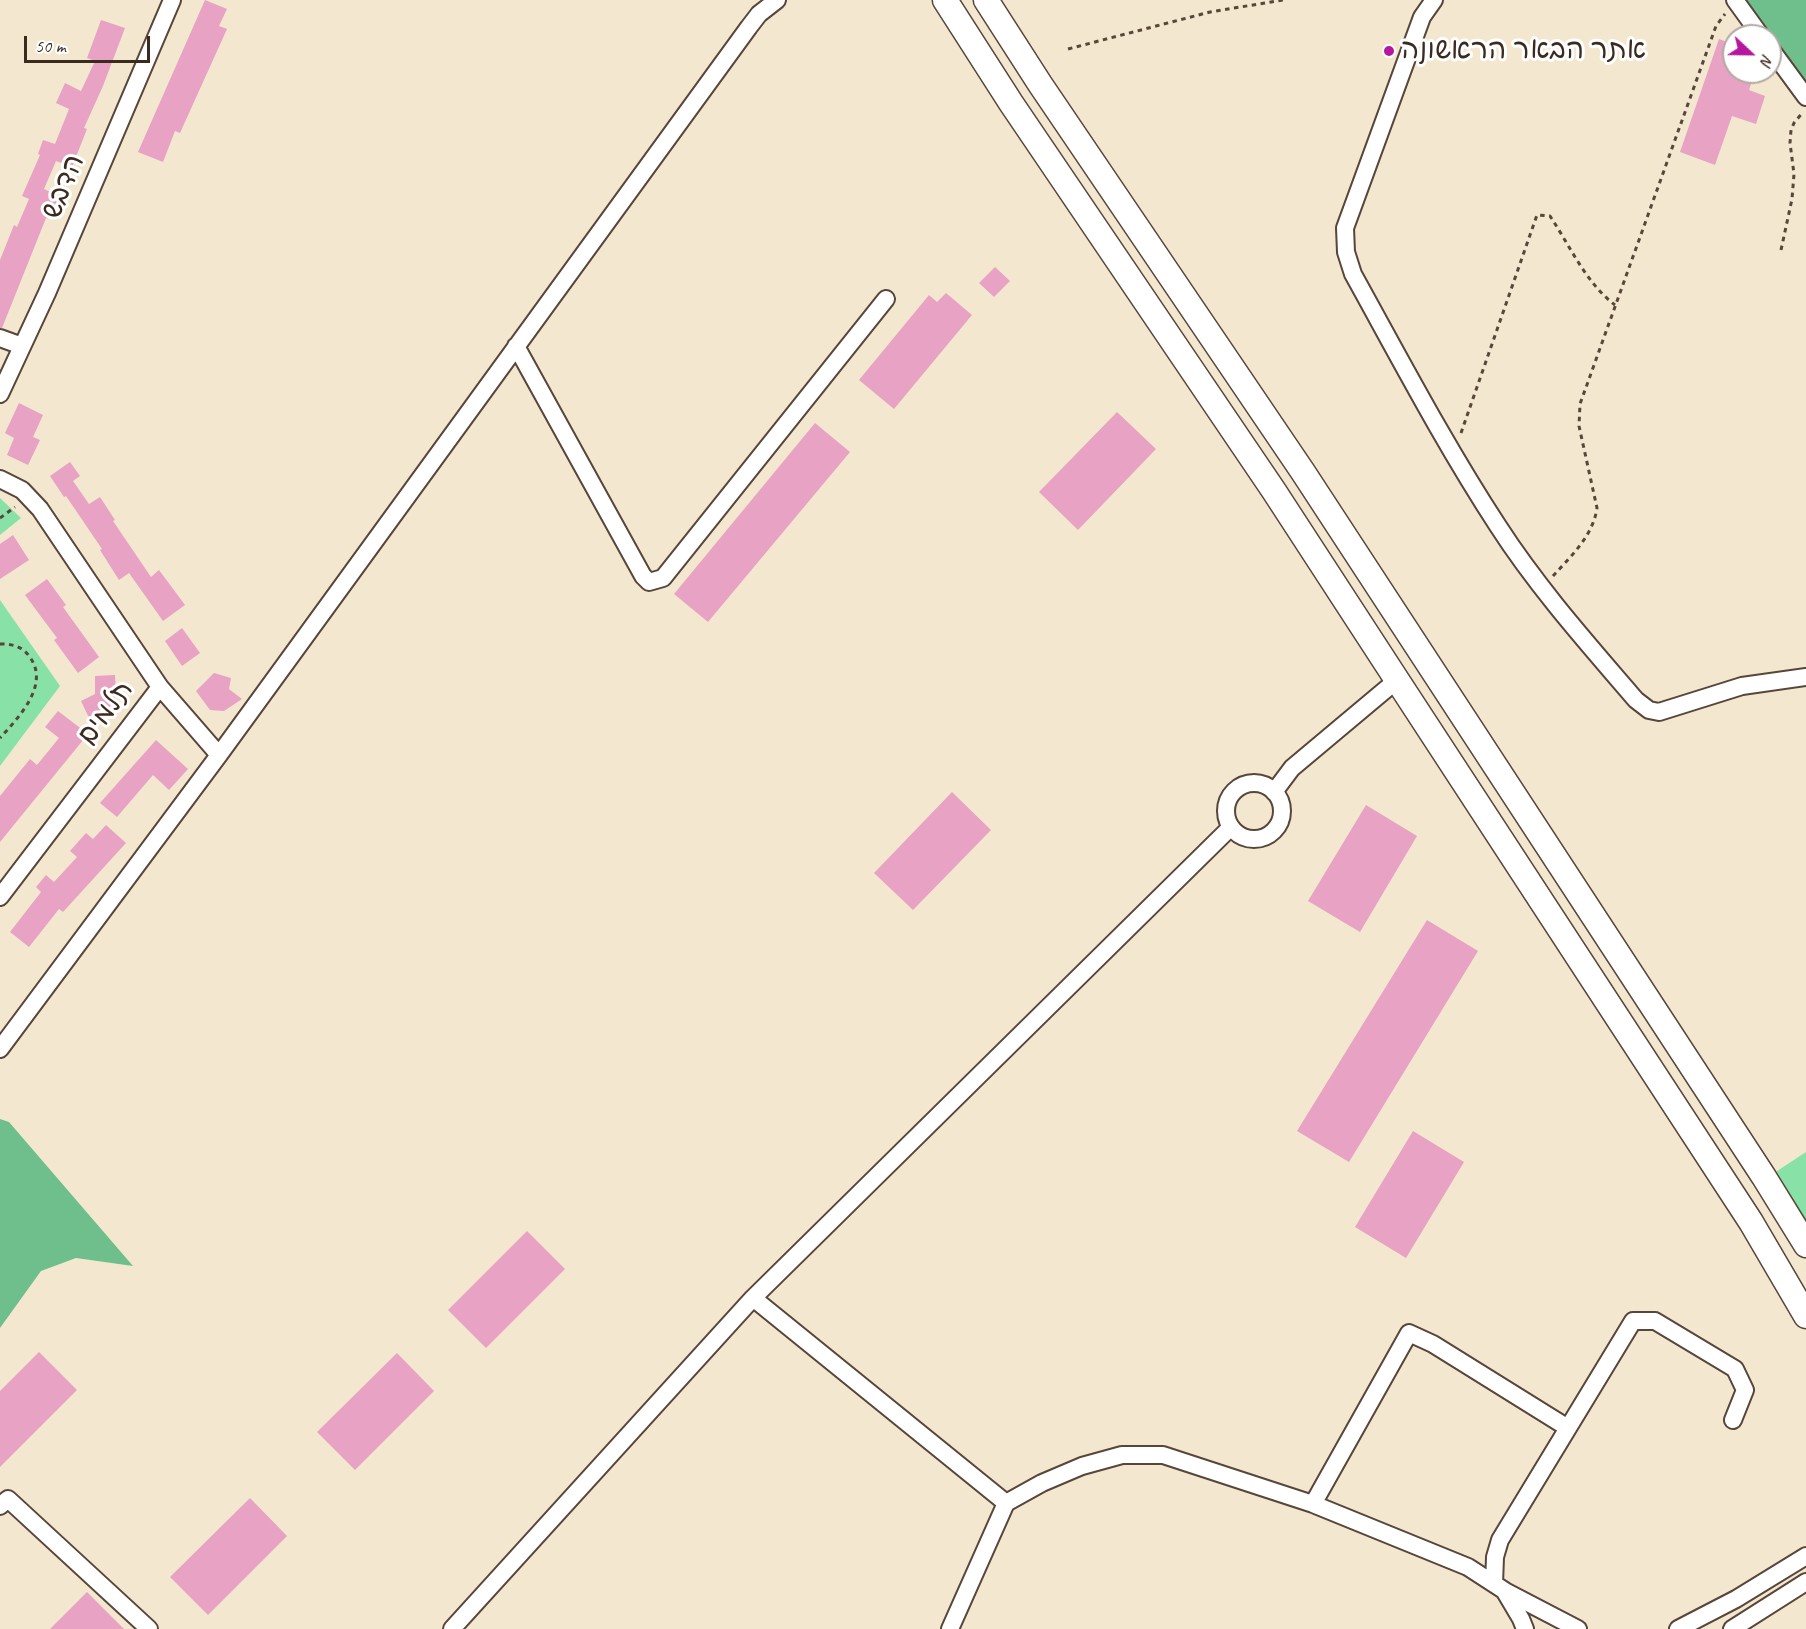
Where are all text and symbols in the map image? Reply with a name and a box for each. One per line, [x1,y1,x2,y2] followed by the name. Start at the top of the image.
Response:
[27,24,153,62] scale bar
[1722,24,1782,84] north arrow
[1401,34,1646,68] place label: אתר הבאר הראשונה
[35,35,66,57] text: 50 m
[1382,44,1396,58] marker: אתר הבאר הראשונה
[1756,52,1778,68] text: N
[35,150,93,224] street label: הדבש
[71,674,141,752] street label: תלמים

